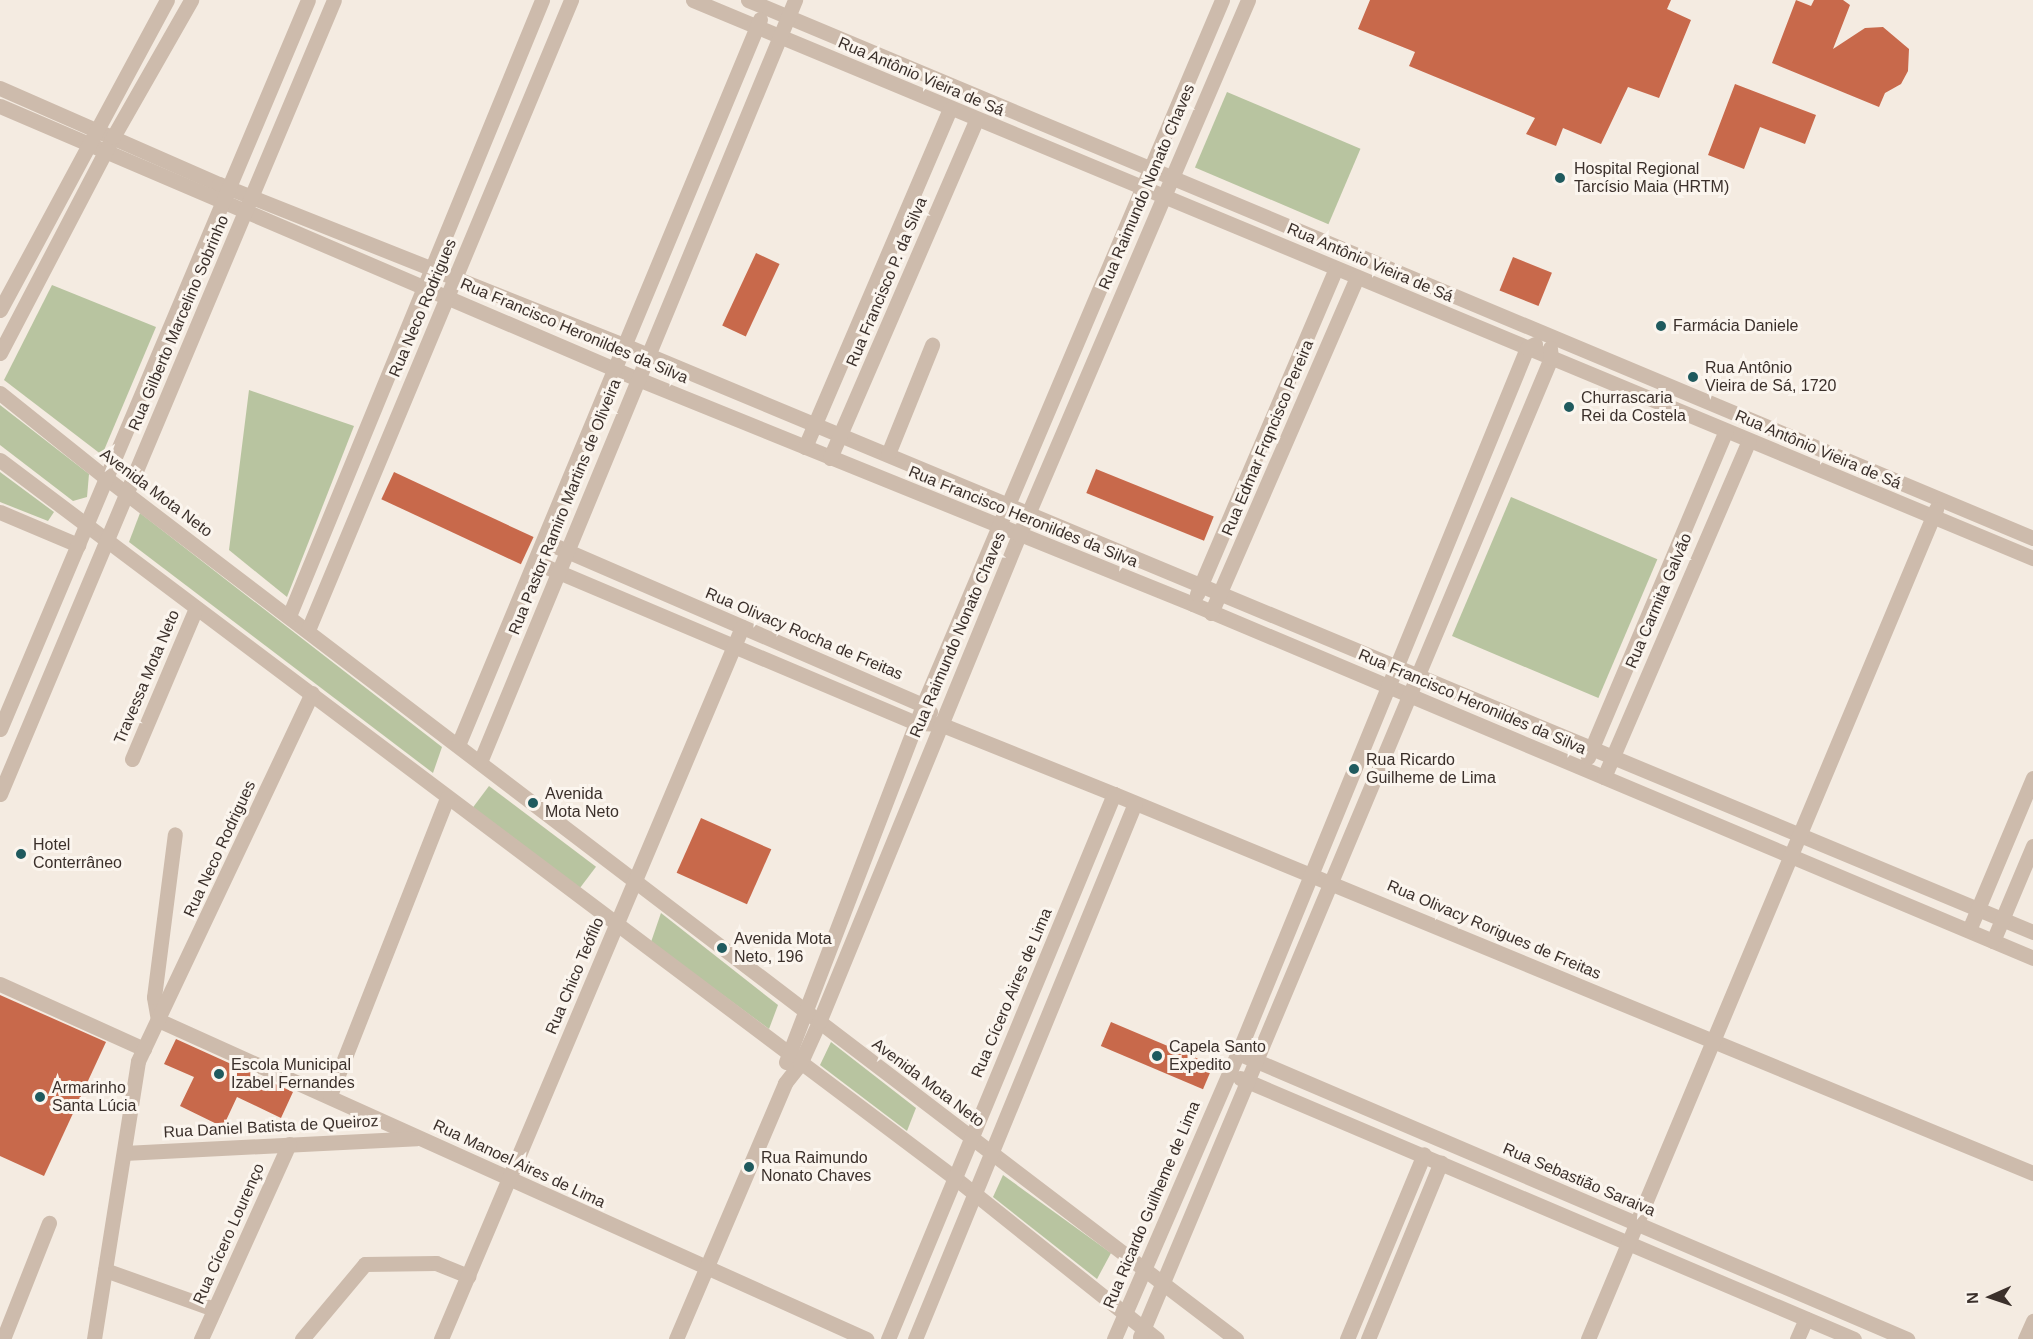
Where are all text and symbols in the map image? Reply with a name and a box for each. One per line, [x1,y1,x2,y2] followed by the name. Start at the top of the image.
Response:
[835,33,1007,121] street label: Rua Antônio Vieira de Sá
[1095,81,1199,293] street label: Rua Raimundo Nonato Chaves
[1574,159,1729,197] place label: Hospital Regional Tarcísio Maia (HRTM)
[1551,169,1569,187] marker: Hospital Regional Tarcísio Maia (HRTM)
[843,194,931,370] street label: Rua Francisco P. da Silva
[125,212,233,434] street label: Rua Gilberto Marcelino Sobrinho
[1284,219,1456,307] street label: Rua Antônio Vieira de Sá
[385,236,461,380] street label: Rua Neco Rodrigues
[457,274,691,388] street label: Rua Francisco Heronildes da Silva
[1673,316,1798,336] place label: Farmácia Daniele
[1654,319,1668,333] marker: Farmácia Daniele
[1218,337,1318,539] street label: Rua Edmar Frqncisco Pereira
[1705,358,1836,396] place label: Rua Antônio Vieira de Sá, 1720
[1686,370,1700,384] marker: Rua Antônio Vieira de Sá, 1720
[505,376,625,638] street label: Rua Pastor Ramiro Martins de Oliveira
[1581,388,1686,426] place label: Churrascaria Rei da Costela
[1562,400,1576,414] marker: Churrascaria Rei da Costela
[1732,406,1904,494] street label: Rua Antônio Vieira de Sá
[96,444,216,542] street label: Avenida Mota Neto
[906,462,1140,572] street label: Rua Francisco Heronildes da Silva
[906,529,1010,741] street label: Rua Raimundo Nonato Chaves
[1622,531,1696,671] street label: Rua Carmita Galvão
[702,584,906,684] street label: Rua Olivacy Rocha de Freitas
[110,607,184,747] street label: Travessa Mota Neto
[1355,645,1589,759] street label: Rua Francisco Heronildes da Silva
[1366,750,1496,788] place label: Rua Ricardo Guilheme de Lima
[1347,762,1361,776] marker: Rua Ricardo Guilheme de Lima
[180,778,260,920] street label: Rua Neco Rodrigues
[545,784,619,822] place label: Avenida Mota Neto
[526,796,540,810] marker: Avenida Mota Neto
[33,835,122,873] place label: Hotel Conterrâneo
[14,847,28,861] marker: Hotel Conterrâneo
[1384,876,1604,984] street label: Rua Olivacy Rorigues de Freitas
[967,905,1057,1081] street label: Rua Cícero Aires de Lima
[542,915,608,1037] street label: Rua Chico Teófilo
[734,929,832,967] place label: Avenida Mota Neto, 196
[715,941,729,955] marker: Avenida Mota Neto, 196
[868,1034,988,1132] street label: Avenida Mota Neto
[1169,1037,1266,1075] place label: Capela Santo Expedito
[1150,1049,1164,1063] marker: Capela Santo Expedito
[231,1055,355,1093] place label: Escola Municipal Izabel Fernandes
[212,1067,226,1081] marker: Escola Municipal Izabel Fernandes
[52,1078,137,1116] place label: Armarinho Santa Lúcia
[33,1090,47,1104] marker: Armarinho Santa Lúcia
[1100,1099,1204,1311] street label: Rua Ricardo Guilheme de Lima
[163,1112,379,1142] street label: Rua Daniel Batista de Queiroz
[430,1115,608,1213] street label: Rua Manoel Aires de Lima
[1500,1139,1658,1221] street label: Rua Sebastião Saraiva
[761,1148,871,1186] place label: Rua Raimundo Nonato Chaves
[742,1160,756,1174] marker: Rua Raimundo Nonato Chaves
[189,1161,269,1307] street label: Rua Cícero Lourenço
[1961,1267,2021,1327] north arrow
[1964,1292,1981,1304] text: N

